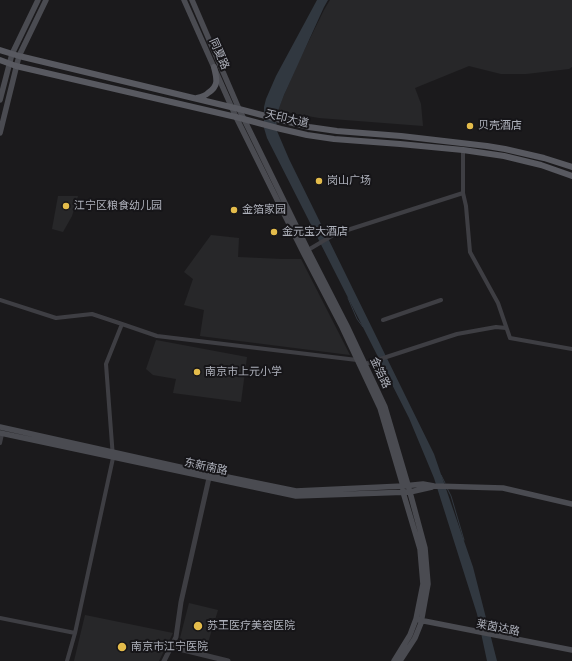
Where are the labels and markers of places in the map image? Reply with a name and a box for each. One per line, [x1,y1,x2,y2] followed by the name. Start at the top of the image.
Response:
[478,119,522,133] place label: 贝壳酒店
[465,121,475,131] marker: 贝壳酒店
[327,174,371,188] place label: 岗山广场
[314,176,324,186] marker: 岗山广场
[74,199,162,213] place label: 江宁区粮食幼儿园
[61,201,71,211] marker: 江宁区粮食幼儿园
[242,203,286,217] place label: 金箔家园
[229,205,239,215] marker: 金箔家园
[282,225,348,239] place label: 金元宝大酒店
[269,227,279,237] marker: 金元宝大酒店
[205,365,282,379] place label: 南京市上元小学
[192,367,202,377] marker: 南京市上元小学
[207,619,295,633] place label: 苏王医疗美容医院
[192,620,204,632] marker: 苏王医疗美容医院
[131,640,208,654] place label: 南京市江宁医院
[116,641,128,653] marker: 南京市江宁医院

